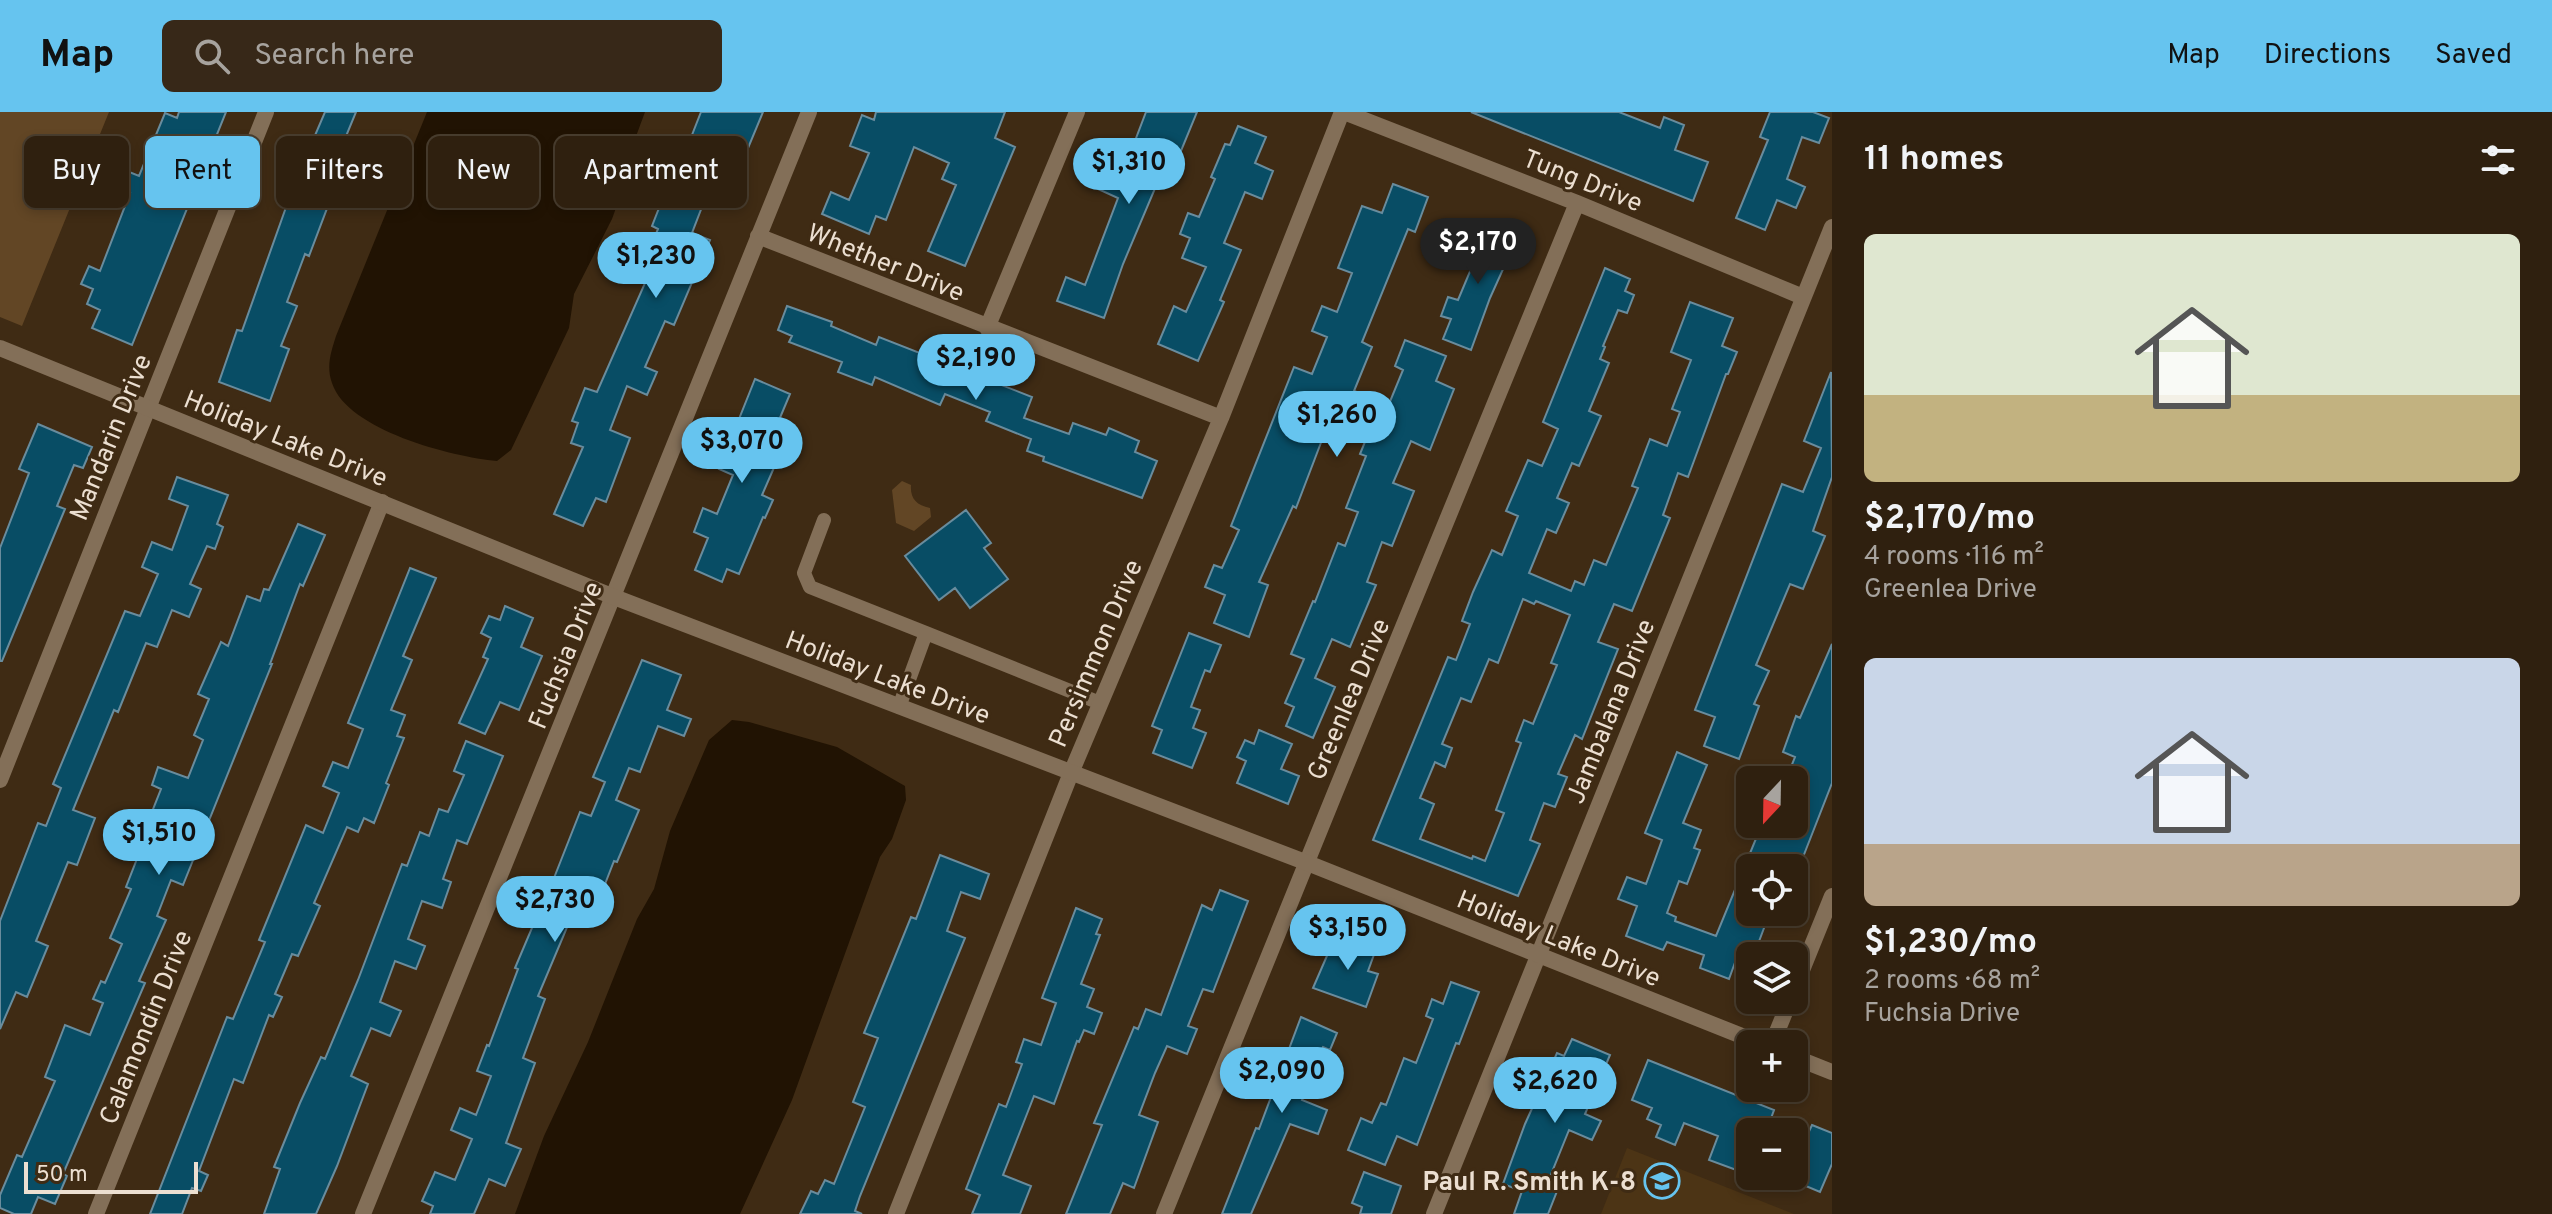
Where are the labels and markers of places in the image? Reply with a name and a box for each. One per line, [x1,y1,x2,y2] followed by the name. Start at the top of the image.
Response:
[1064,138,1194,206] pin: $1,310
[1413,218,1543,286] pin: $2,170
[591,232,721,300] pin: $1,230
[911,334,1041,402] pin: $2,190
[1272,391,1402,459] pin: $1,260
[677,417,807,485] pin: $3,070
[94,809,224,877] pin: $1,510
[490,876,620,944] pin: $2,730
[1283,904,1413,972] pin: $3,150
[1217,1047,1347,1115] pin: $2,090
[1490,1057,1620,1125] pin: $2,620
[1643,1162,1681,1200] school or university icon: Paul R. Smith K-8
[1422,1167,1636,1200] place label: Paul R. Smith K-8

